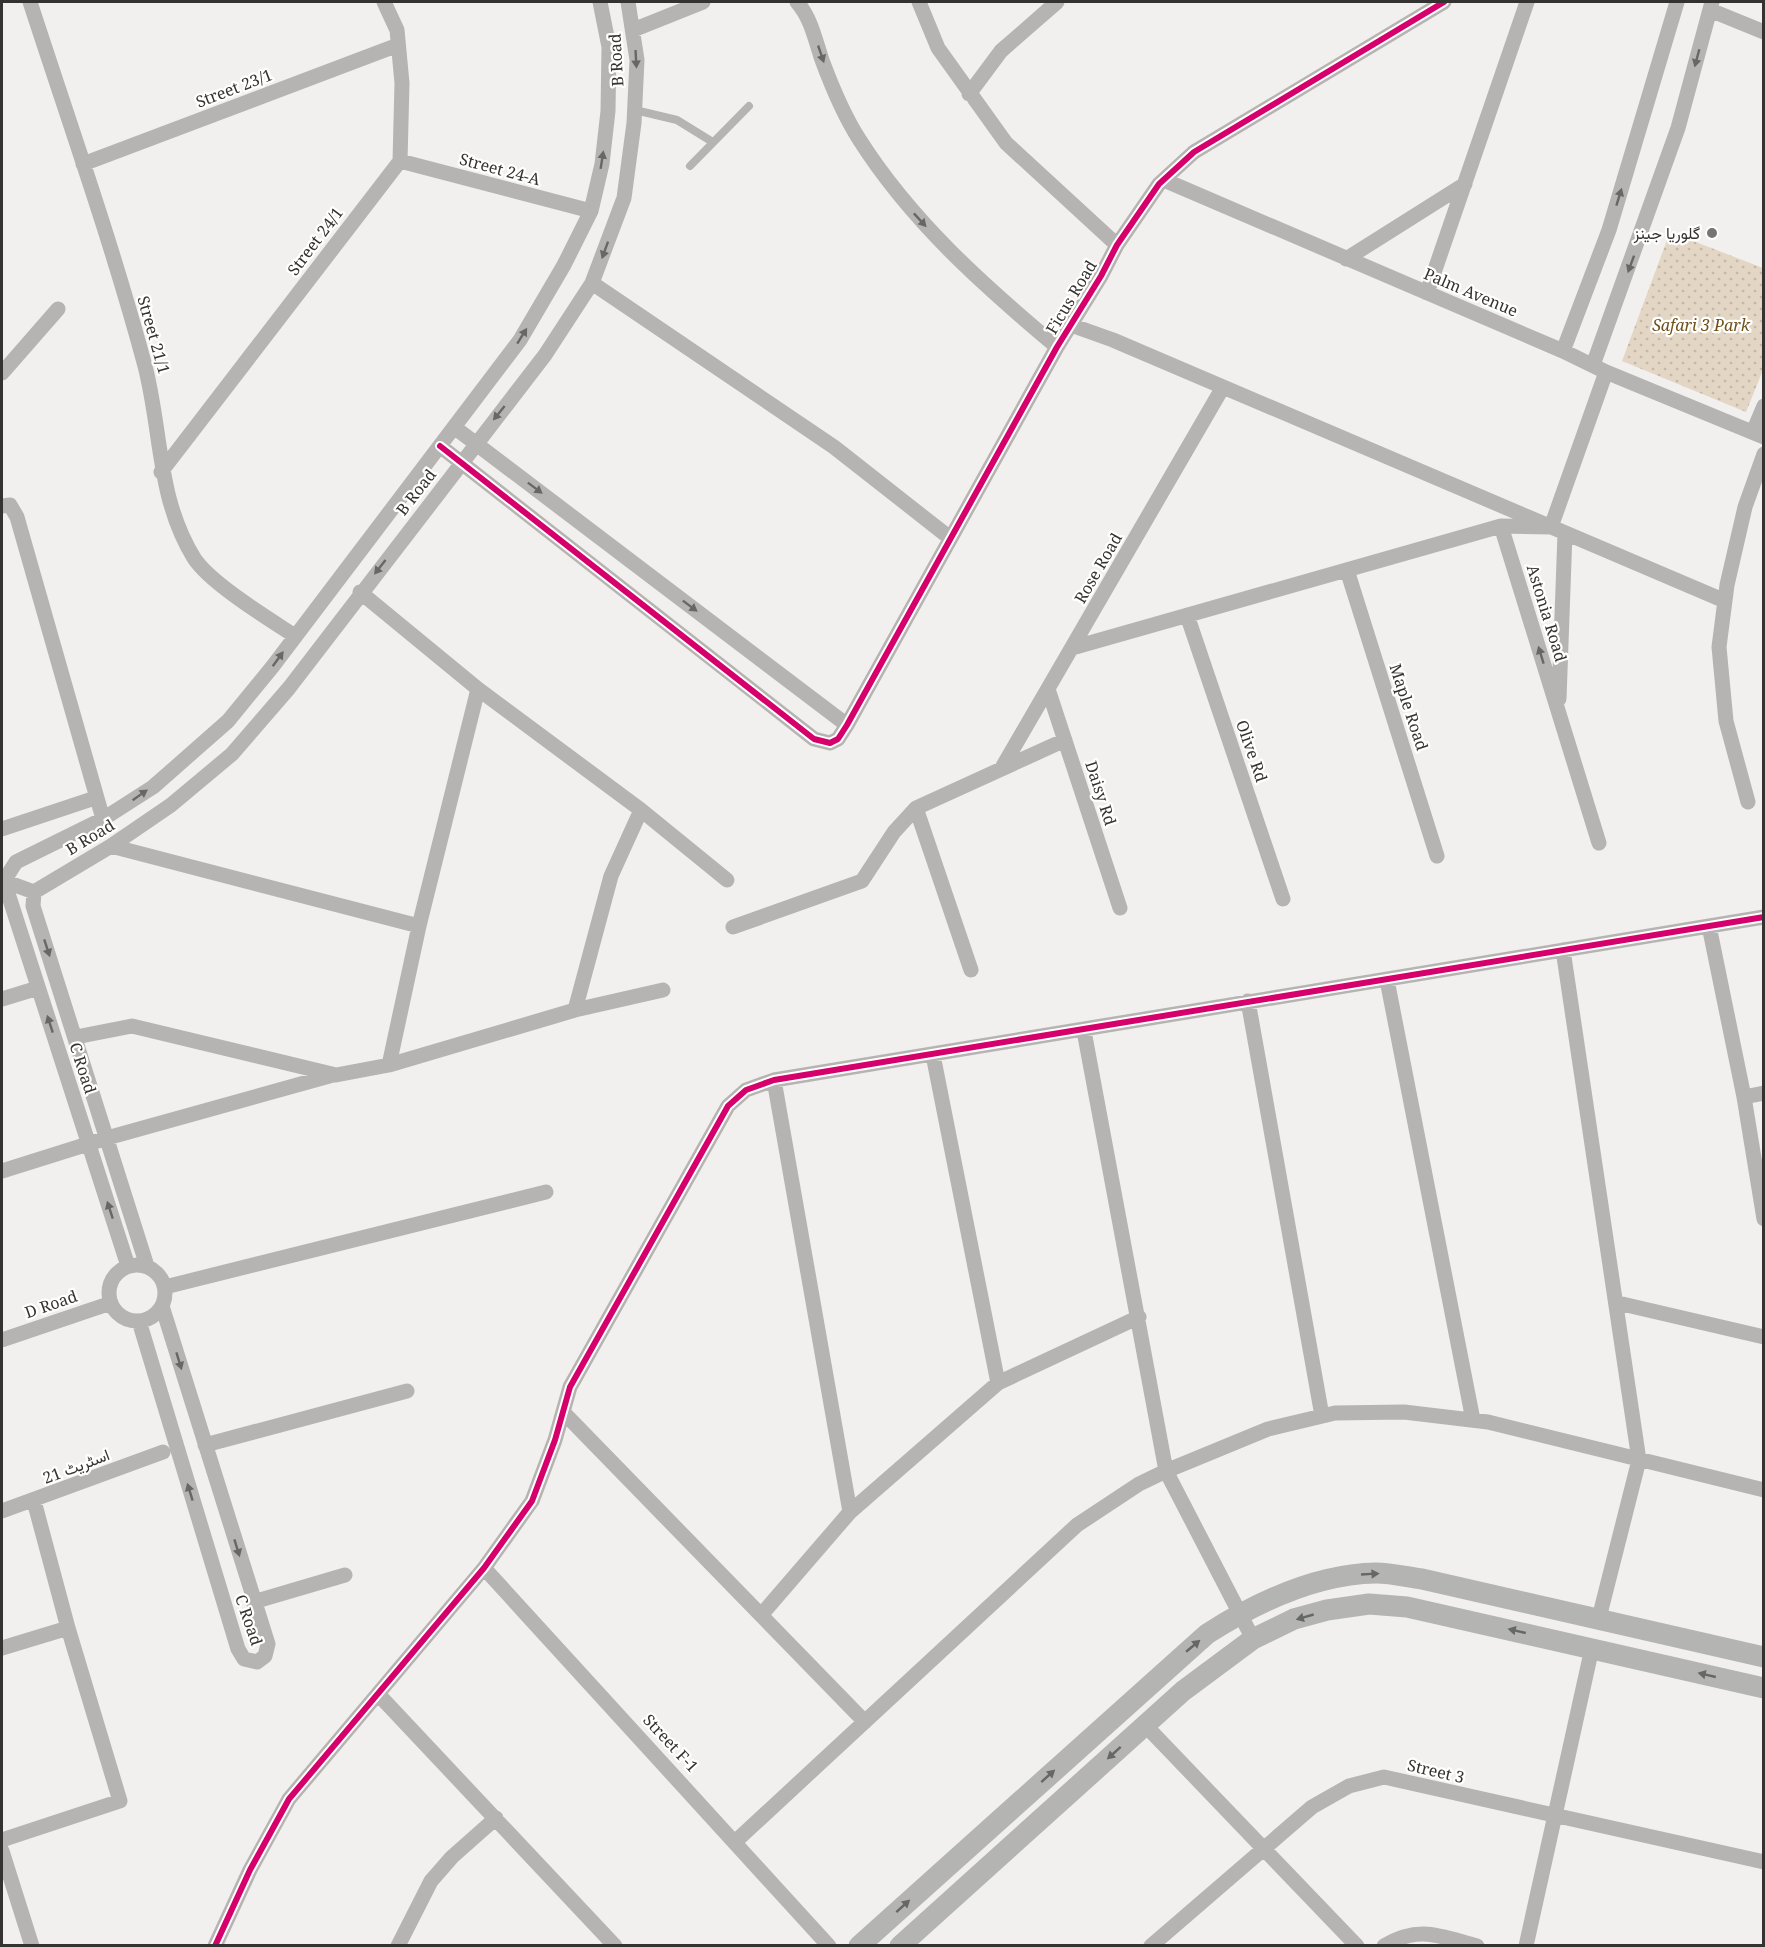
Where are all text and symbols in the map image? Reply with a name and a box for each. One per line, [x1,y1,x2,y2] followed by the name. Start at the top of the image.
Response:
[604,33,628,87] street label: B Road
[816,45,826,63] one-way arrow
[1692,49,1701,67] one-way arrow
[632,50,641,69] one-way arrow
[193,63,275,113] street label: Street 23/1
[457,148,544,191] street label: Street 24-A
[598,151,607,170] one-way arrow
[1615,188,1624,206] one-way arrow
[282,202,348,280] street label: Street 24/1
[913,212,926,227] one-way arrow
[1633,222,1700,244] place label: گلوریا جینز
[1705,226,1719,240] marker: گلوریا جینز
[599,241,609,259] one-way arrow
[1626,255,1636,273] one-way arrow
[1040,256,1102,338] street label: Ficus Road
[1421,262,1521,322] street label: Palm Avenue
[132,293,176,377] street label: Street 21/1
[1652,314,1751,336] park label: Safari 3 Park
[517,328,528,344] one-way arrow
[494,405,506,420] one-way arrow
[391,464,441,520] street label: B Road
[526,482,542,494] one-way arrow
[1069,528,1127,607] street label: Rose Road
[374,559,387,575] one-way arrow
[1522,562,1572,664] street label: Astonia Road
[682,599,698,612] one-way arrow
[1536,646,1545,664] one-way arrow
[272,652,284,668] one-way arrow
[1385,661,1433,753] street label: Maple Road
[1231,717,1273,785] street label: Olive Rd
[1080,758,1122,828] street label: Daisy Rd
[132,790,148,801] one-way arrow
[62,814,119,860] street label: B Road
[43,939,52,957] one-way arrow
[45,1015,54,1033] one-way arrow
[64,1040,102,1097] street label: C Road
[104,1201,114,1219] one-way arrow
[22,1285,80,1323] street label: D Road
[175,1353,184,1371] one-way arrow
[39,1443,113,1489] street label: اسٹریٹ 21
[185,1483,194,1501] one-way arrow
[233,1539,242,1557] one-way arrow
[1361,1570,1380,1579] one-way arrow
[230,1592,268,1649] street label: C Road
[1296,1612,1314,1622] one-way arrow
[1507,1626,1526,1636] one-way arrow
[1185,1639,1201,1652] one-way arrow
[1697,1670,1716,1679] one-way arrow
[638,1709,704,1777] street label: Street F-1
[1106,1746,1121,1760] one-way arrow
[1405,1754,1467,1788] street label: Street 3
[1040,1769,1055,1783] one-way arrow
[895,1899,910,1913] one-way arrow

